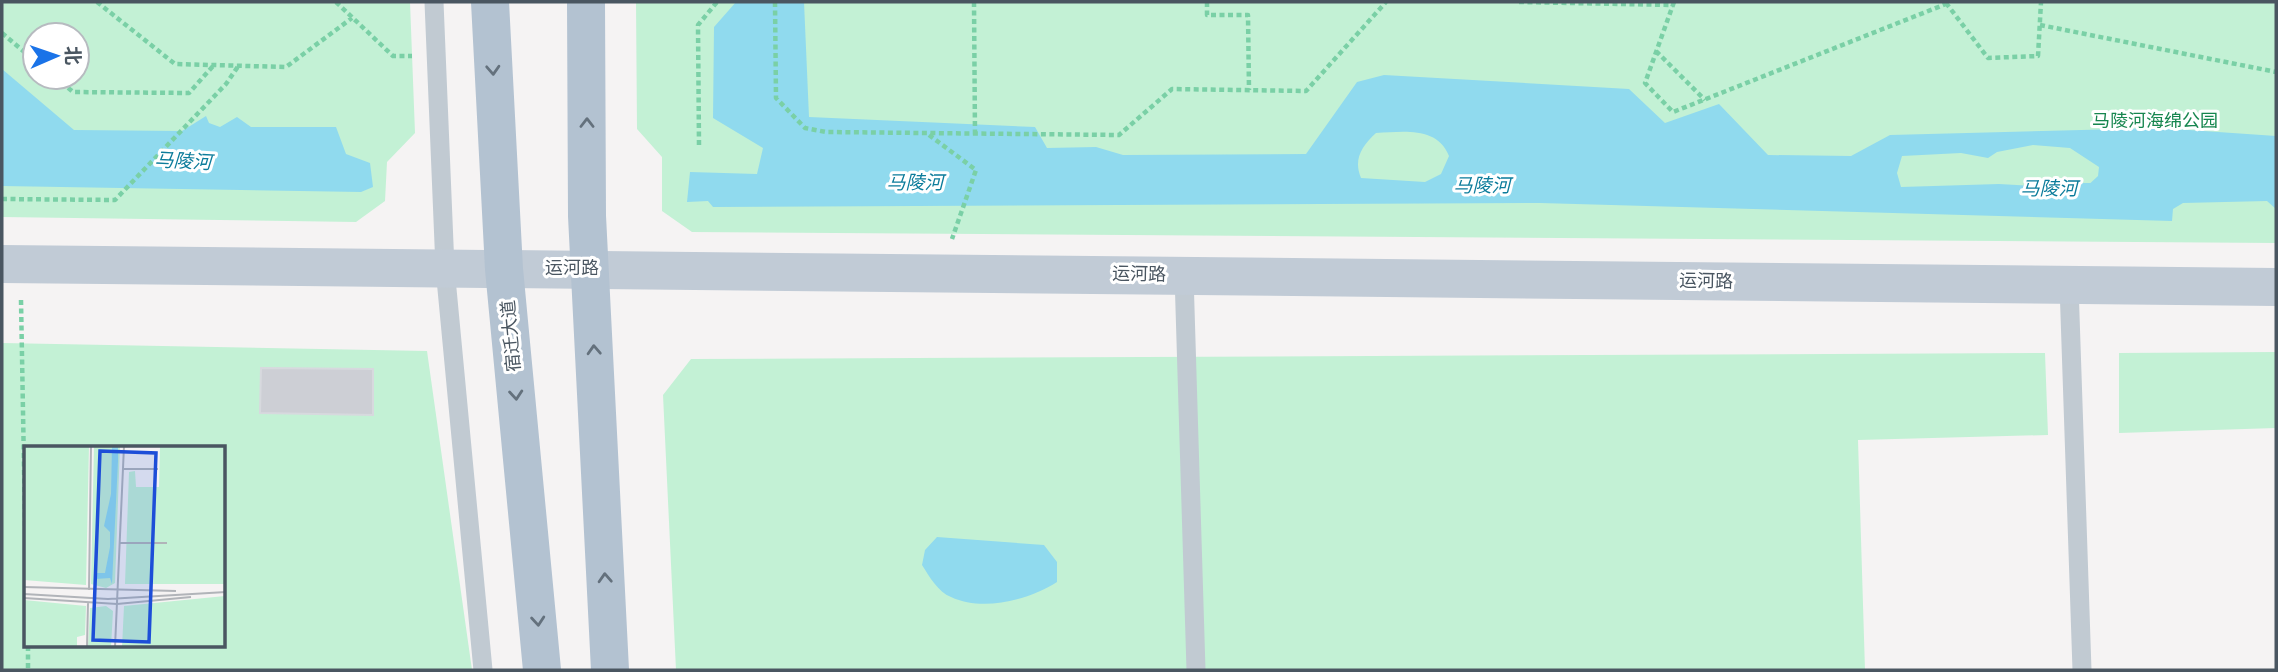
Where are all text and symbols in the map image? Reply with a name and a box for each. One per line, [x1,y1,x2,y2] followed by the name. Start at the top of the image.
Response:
[21,21,91,91] north arrow
[61,46,84,65] text: 北
[486,65,501,76] one-way arrow
[2092,110,2218,132] park label: 马陵河海绵公园
[579,117,594,128] one-way arrow
[154,148,216,174] water label: 马陵河
[886,171,947,194] water label: 马陵河
[1453,174,1514,197] water label: 马陵河
[2020,177,2081,200] water label: 马陵河
[545,257,599,279] street label: 运河路
[1112,263,1166,285] street label: 运河路
[1679,270,1733,292] street label: 运河路
[497,299,525,373] street label: 宿迁大道
[586,345,601,356] one-way arrow
[508,389,523,400] one-way arrow
[24,446,226,648] inset map
[598,572,613,583] one-way arrow
[530,615,545,627] one-way arrow

